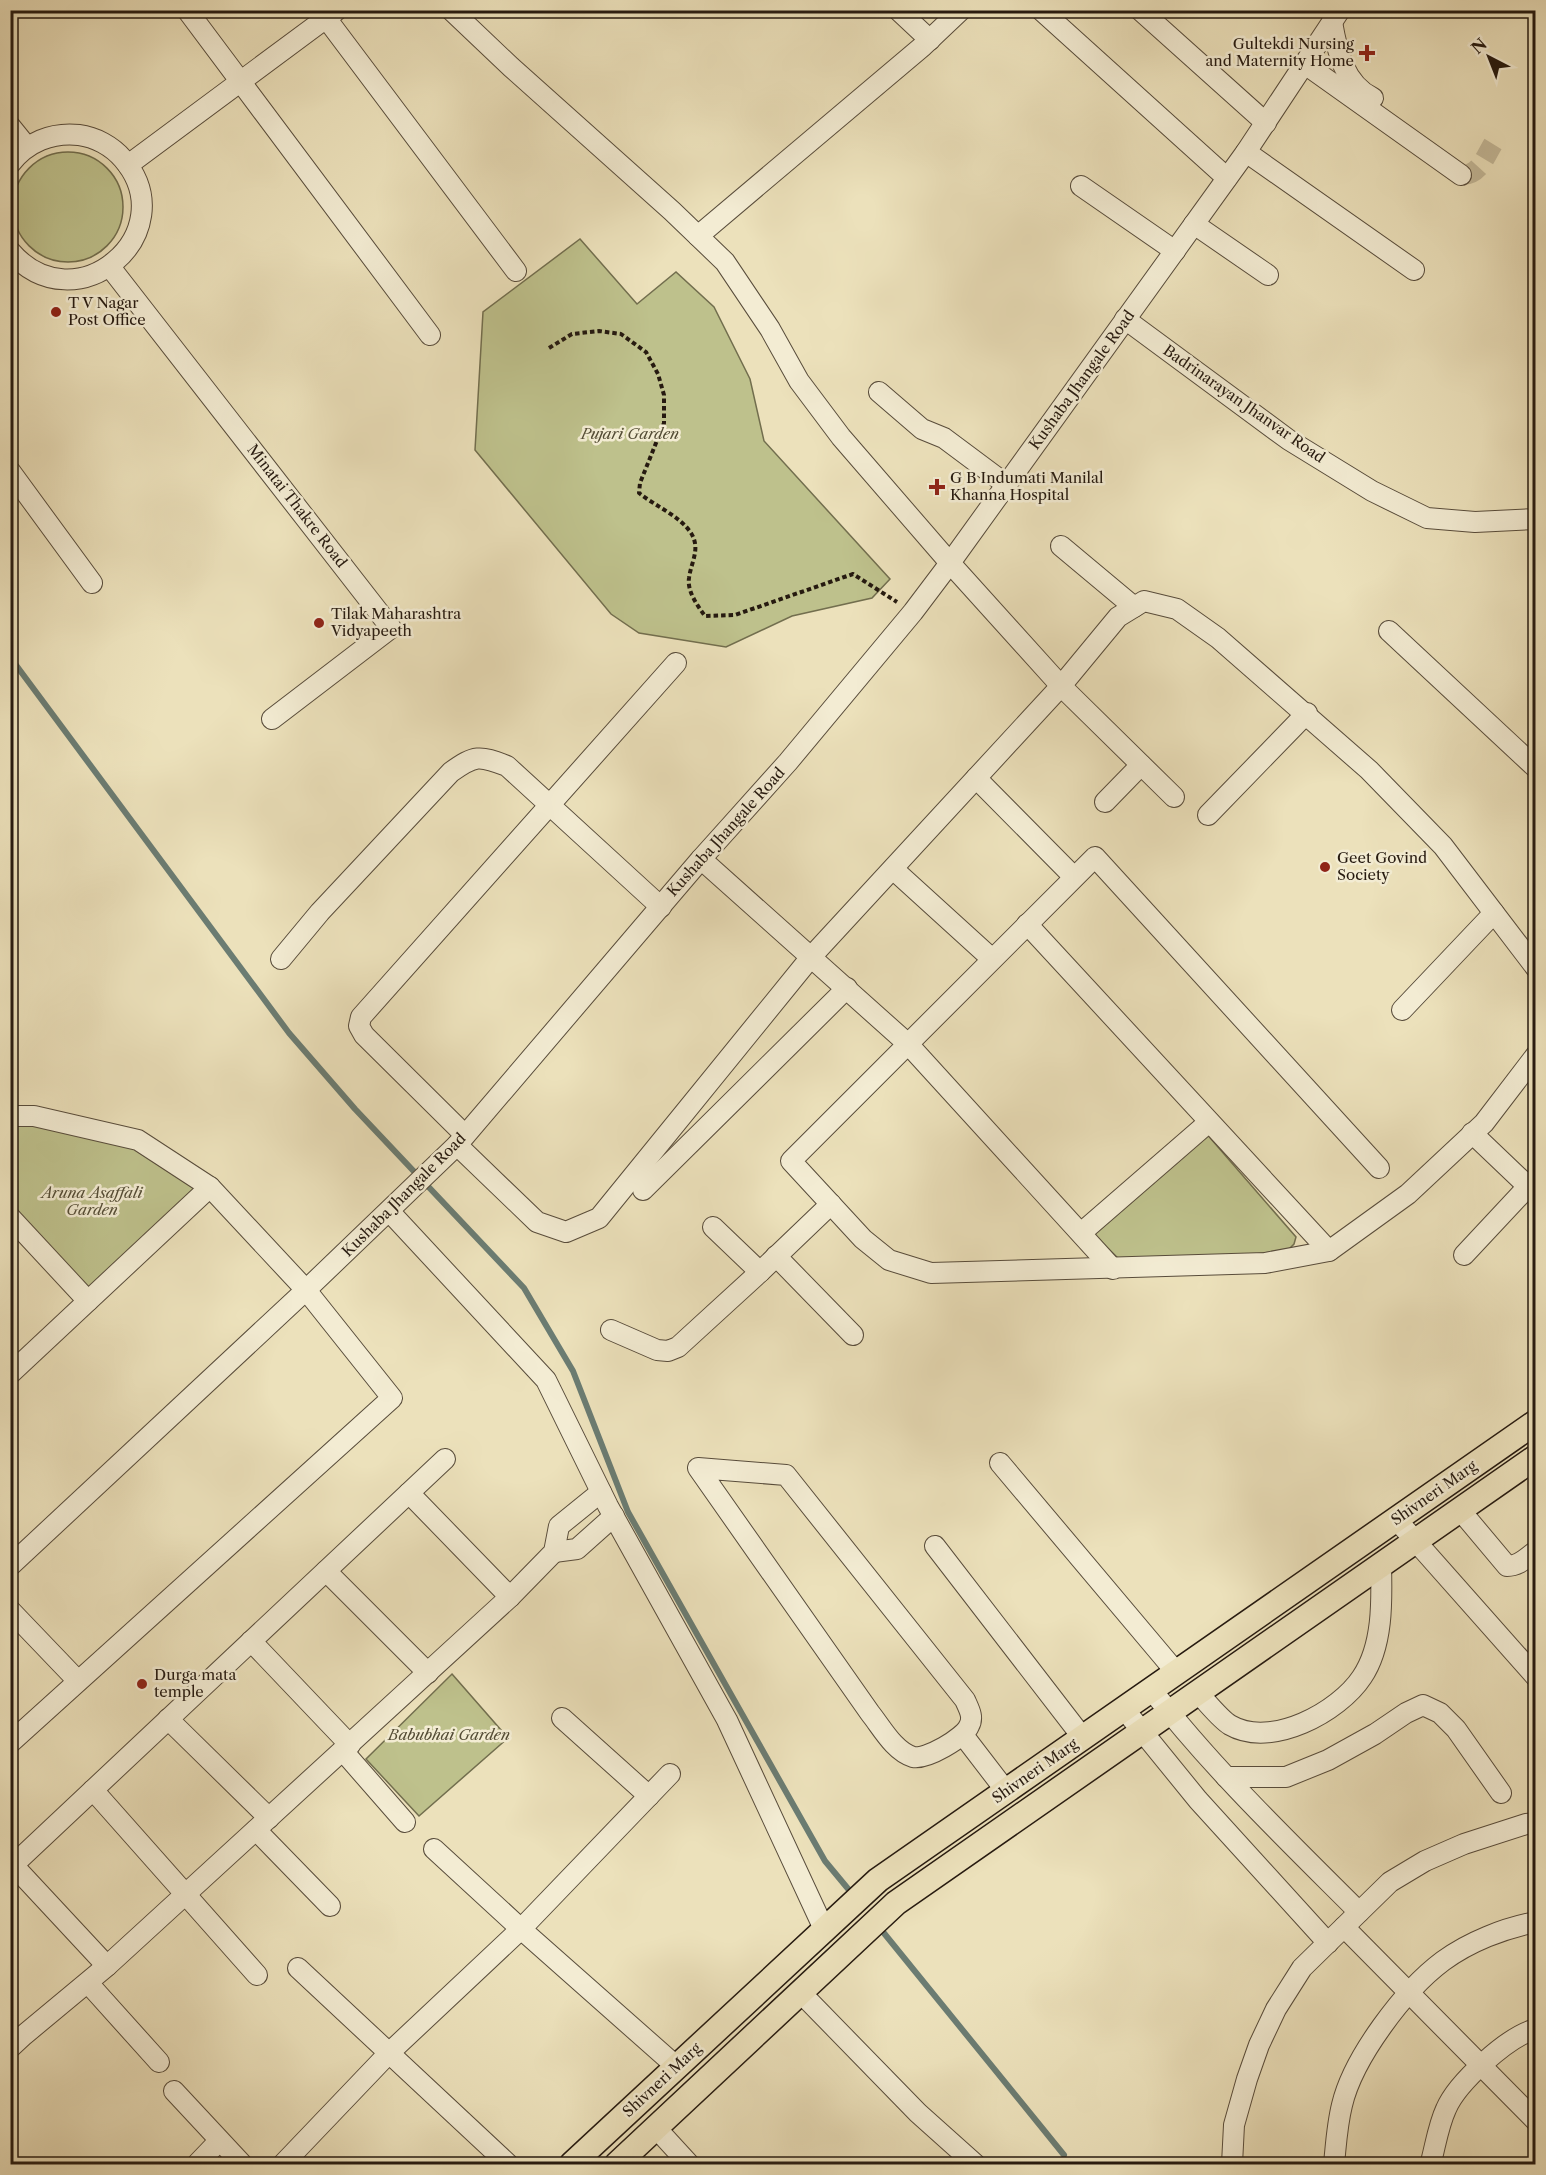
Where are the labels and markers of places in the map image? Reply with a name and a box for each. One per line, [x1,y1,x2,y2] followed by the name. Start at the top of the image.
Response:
[1205,34,1354,70] place label: Gultekdi Nursing and Maternity Home
[1358,44,1376,62] marker: Gultekdi Nursing and Maternity Home
[68,293,146,329] place label: T V Nagar Post Office
[49,305,63,319] marker: T V Nagar Post Office
[950,468,1104,504] place label: G B Indumati Manilal Khanna Hospital
[928,478,946,496] marker: G B Indumati Manilal Khanna Hospital
[330,604,461,640] place label: Tilak Maharashtra Vidyapeeth
[312,616,326,630] marker: Tilak Maharashtra Vidyapeeth
[1337,848,1427,884] place label: Geet Govind Society
[1318,860,1332,874] marker: Geet Govind Society
[154,1665,236,1701] place label: Durga mata temple
[135,1677,149,1691] marker: Durga mata temple

